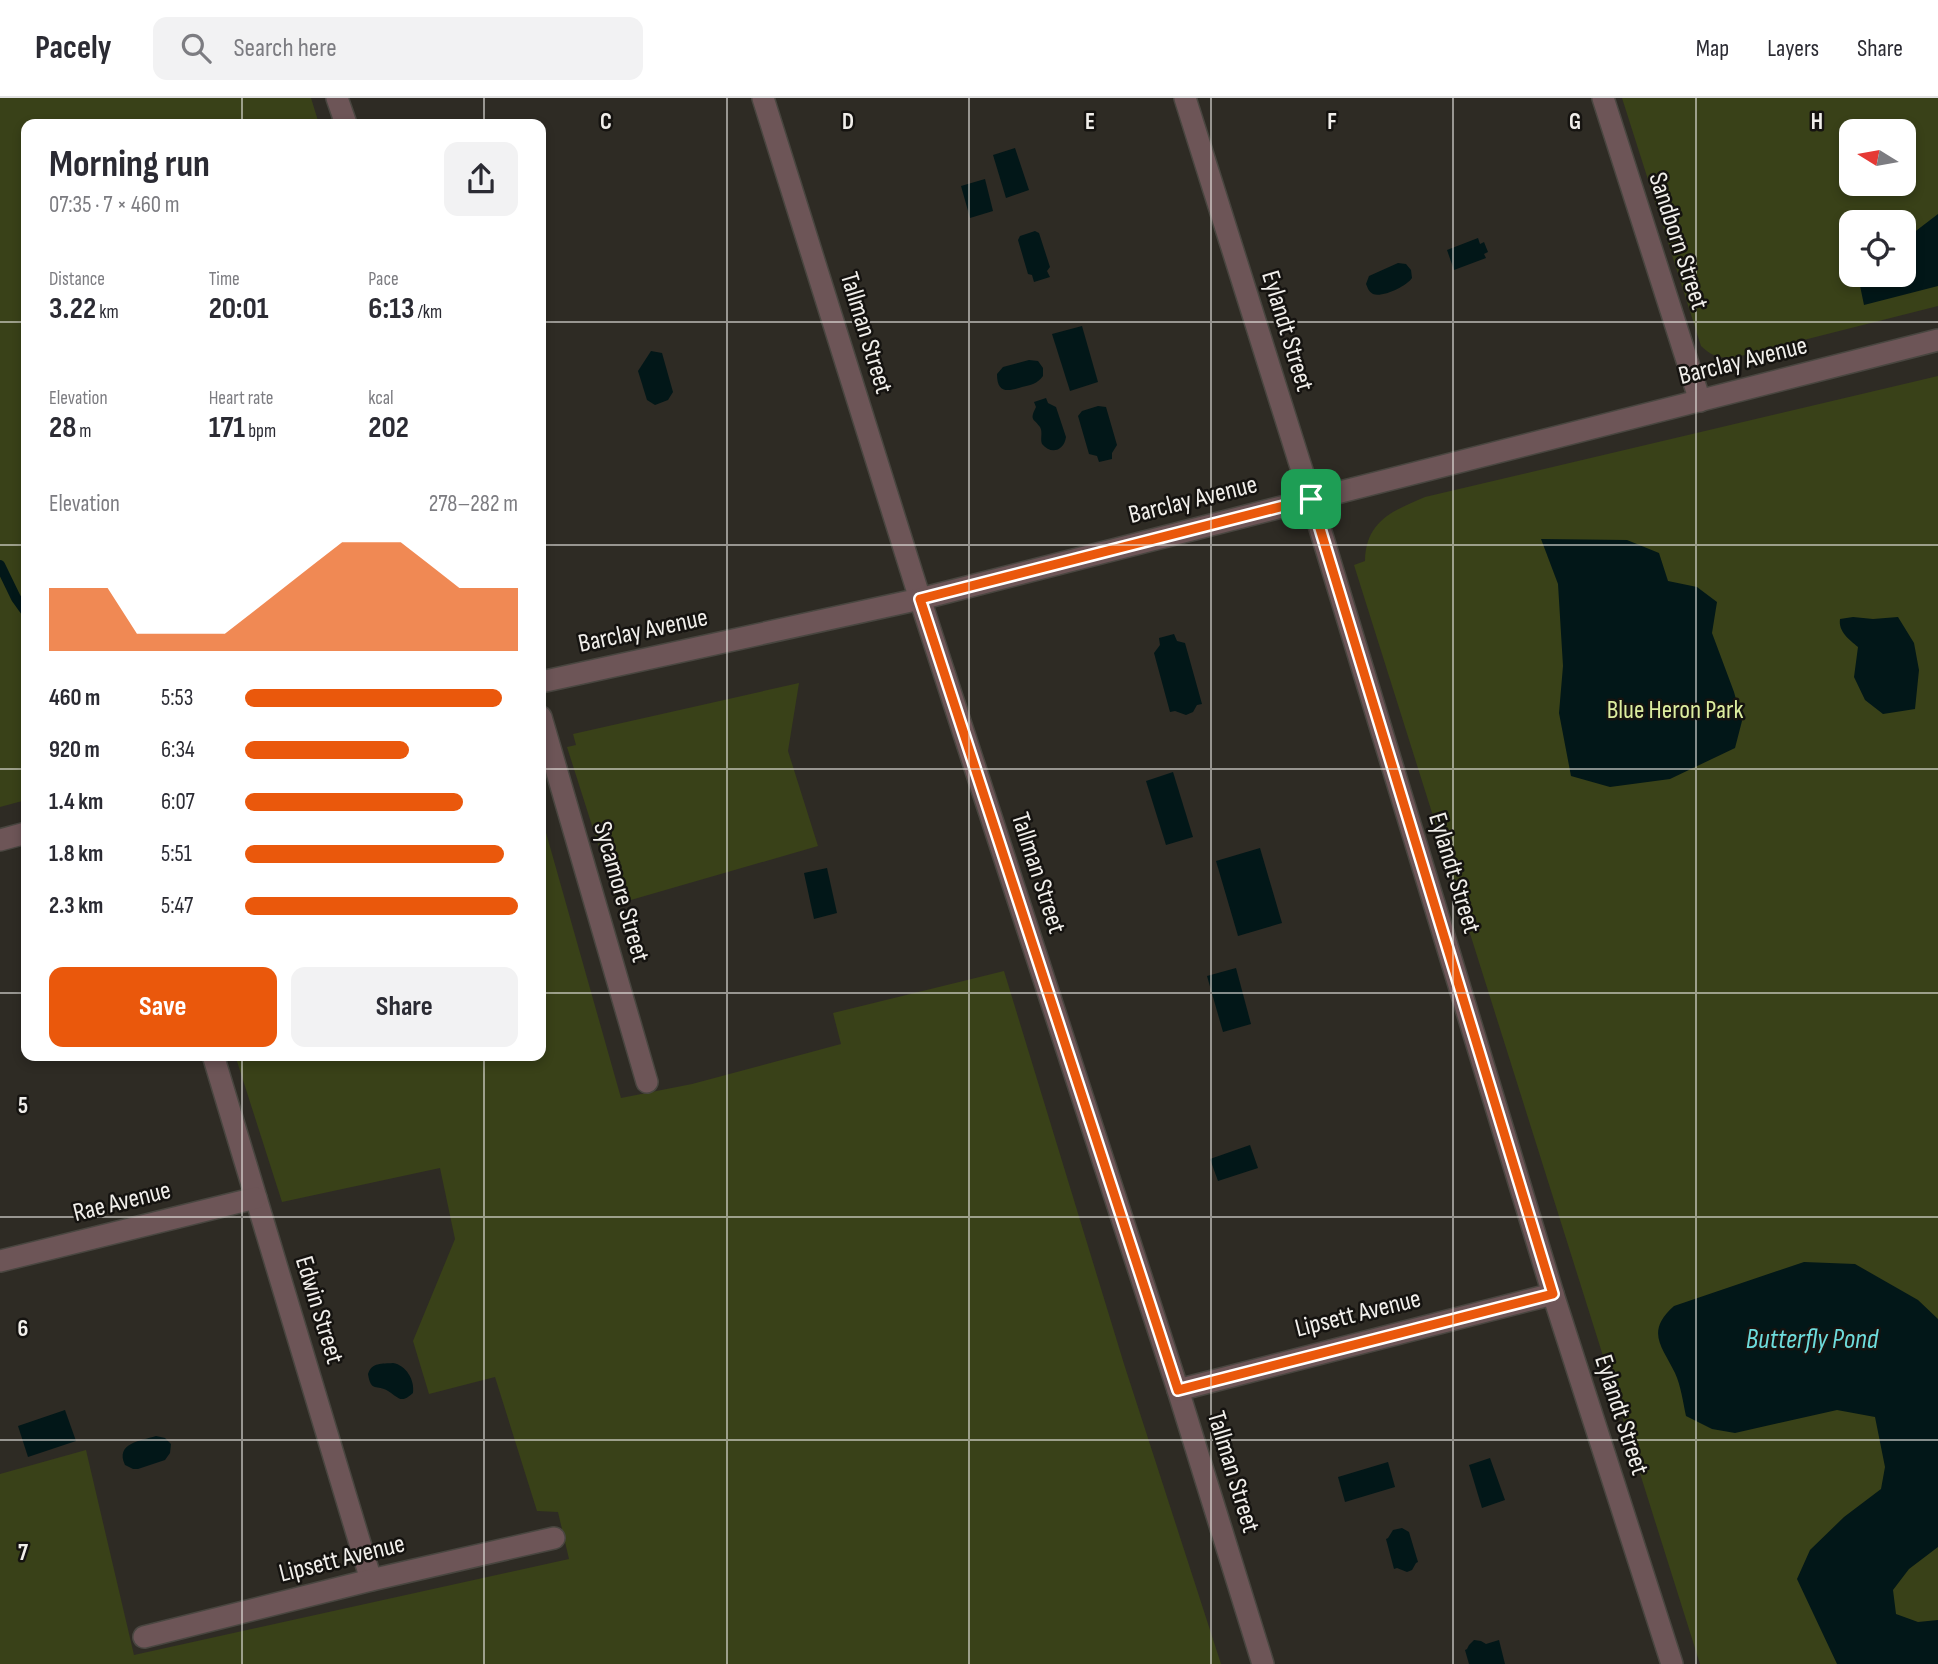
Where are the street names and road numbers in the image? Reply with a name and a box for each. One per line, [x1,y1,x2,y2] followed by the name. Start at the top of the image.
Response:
[1641,169,1715,314] street label: Sandborn Street
[1254,267,1320,395] street label: Eylandt Street
[833,269,899,398] street label: Tallman Street
[1675,330,1811,392] street label: Barclay Avenue
[1125,469,1261,531] street label: Barclay Avenue
[575,602,711,660] street label: Barclay Avenue
[1004,809,1072,937] street label: Tallman Street
[1421,809,1487,937] street label: Eylandt Street
[586,818,656,966] street label: Sycamore Street
[70,1175,174,1229] street label: Rae Avenue
[288,1252,350,1368] street label: Edwin Street
[1292,1283,1424,1345] street label: Lipsett Avenue
[1587,1351,1655,1479] street label: Eylandt Street
[1200,1408,1266,1537] street label: Tallman Street
[276,1528,408,1590] street label: Lipsett Avenue

